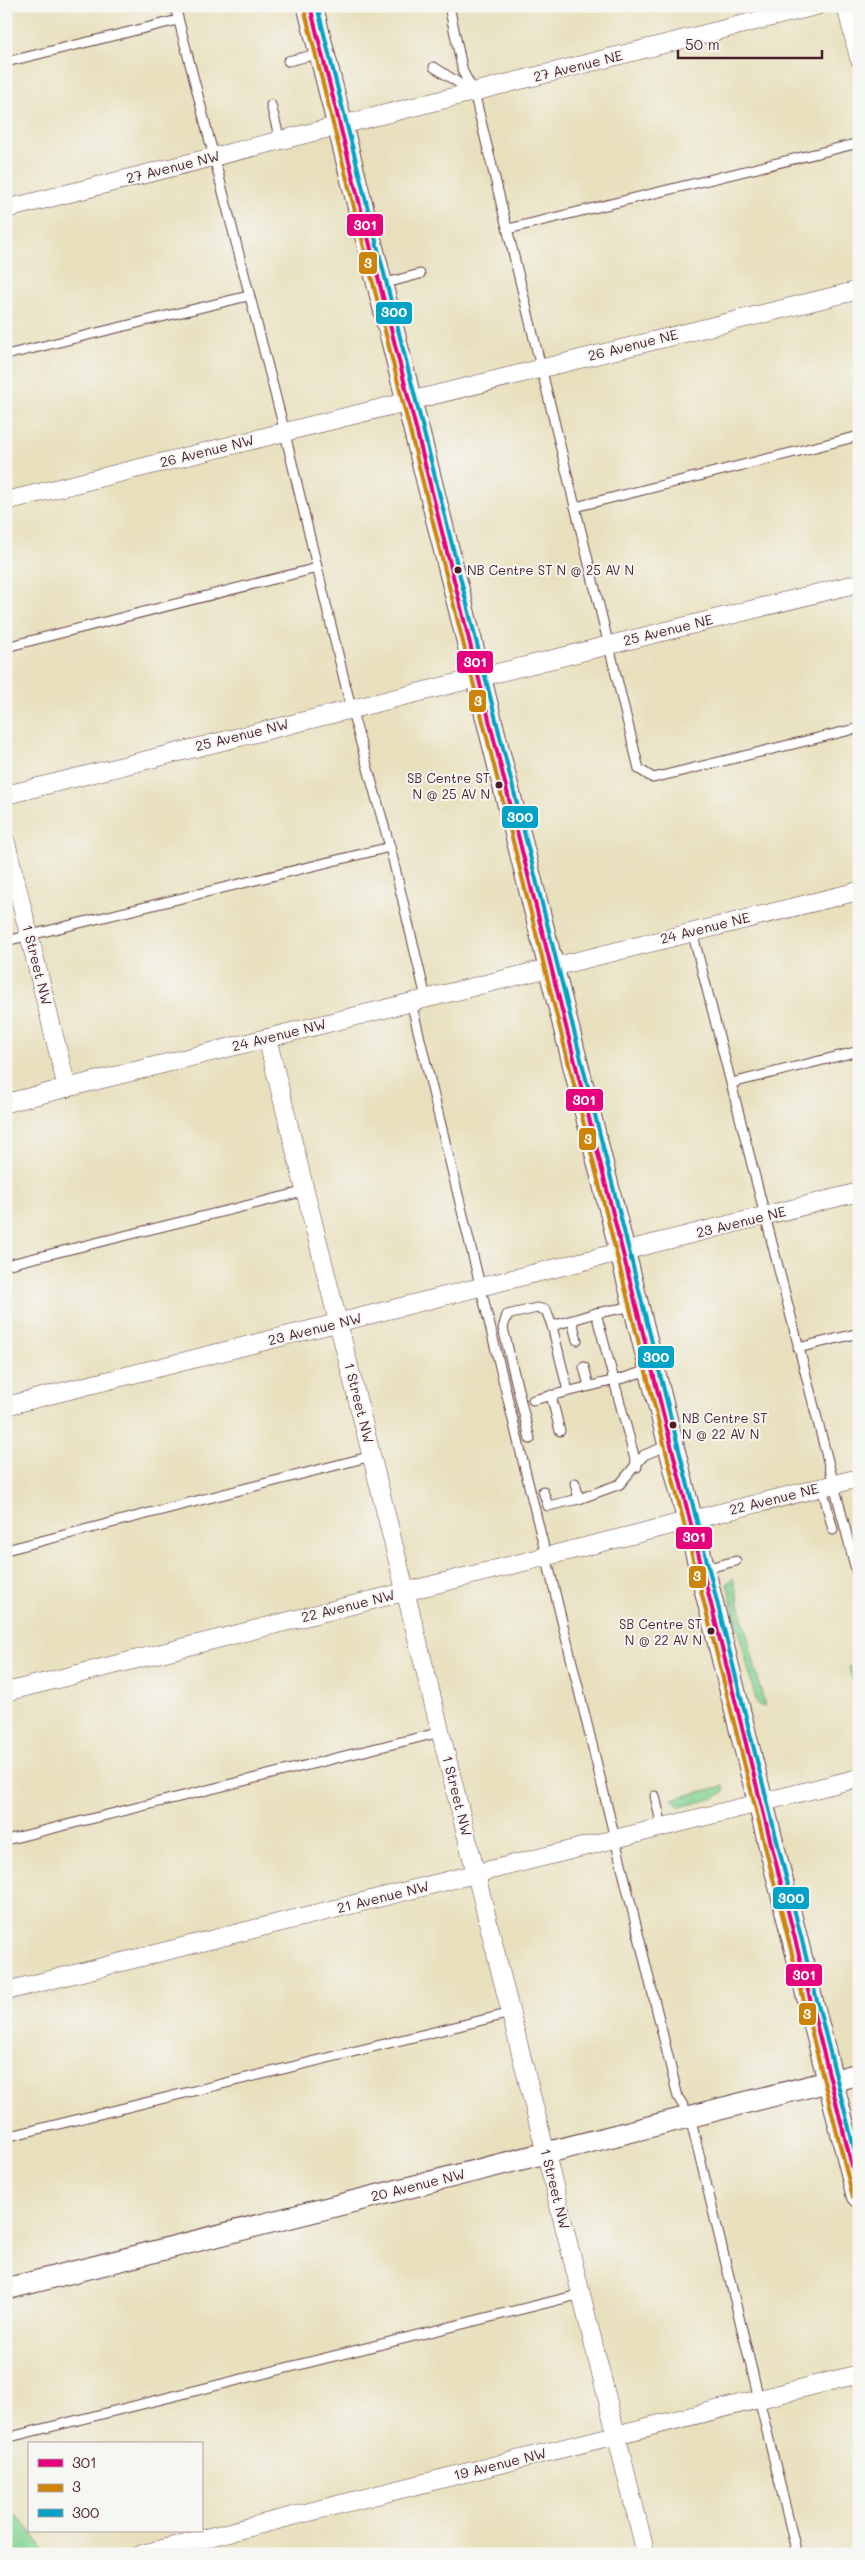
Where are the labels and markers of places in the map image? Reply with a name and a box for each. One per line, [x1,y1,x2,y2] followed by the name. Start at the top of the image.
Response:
[467,561,634,578] place label: NB Centre ST N @ 25 AV N
[453,565,463,575] marker: NB Centre ST N @ 25 AV N
[407,769,490,802] place label: SB Centre ST N @ 25 AV N
[494,780,504,790] marker: SB Centre ST N @ 25 AV N
[682,1409,767,1442] place label: NB Centre ST N @ 22 AV N
[668,1420,678,1430] marker: NB Centre ST N @ 22 AV N
[619,1615,702,1648] place label: SB Centre ST N @ 22 AV N
[706,1626,716,1636] marker: SB Centre ST N @ 22 AV N

